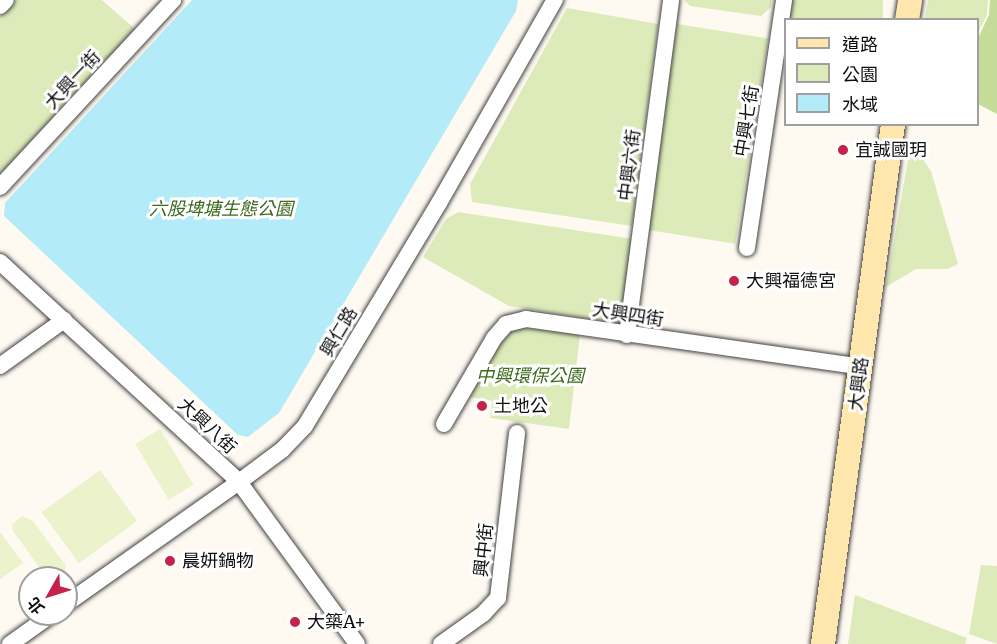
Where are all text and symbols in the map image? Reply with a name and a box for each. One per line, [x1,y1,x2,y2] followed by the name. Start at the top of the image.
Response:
[784,18,979,126] legend
[842,33,878,56] text: 道路
[41,46,105,114] street label: 大興一街
[842,63,878,86] text: 公園
[731,84,763,158] street label: 中興七街
[842,93,878,116] text: 水域
[615,128,645,202] street label: 中興六街
[855,139,927,161] place label: 宜誠國玥
[836,143,850,157] marker: 宜誠國玥
[149,198,293,220] park label: 六股埤塘生態公園
[746,270,836,292] place label: 大興福德宮
[727,274,741,288] marker: 大興福德宮
[591,299,665,331] street label: 大興四街
[316,303,362,361] street label: 興仁路
[845,356,873,412] street label: 大興路
[476,365,584,387] park label: 中興環保公園
[173,394,241,458] street label: 大興八街
[494,395,548,417] place label: 土地公
[475,399,489,413] marker: 土地公
[470,522,498,578] street label: 興中街
[182,550,254,572] place label: 晨妍鍋物
[163,554,177,568] marker: 晨妍鍋物
[18,566,78,626] north arrow
[23,594,48,619] text: 北
[307,611,366,633] place label: 大築A+
[288,615,302,629] marker: 大築A+

